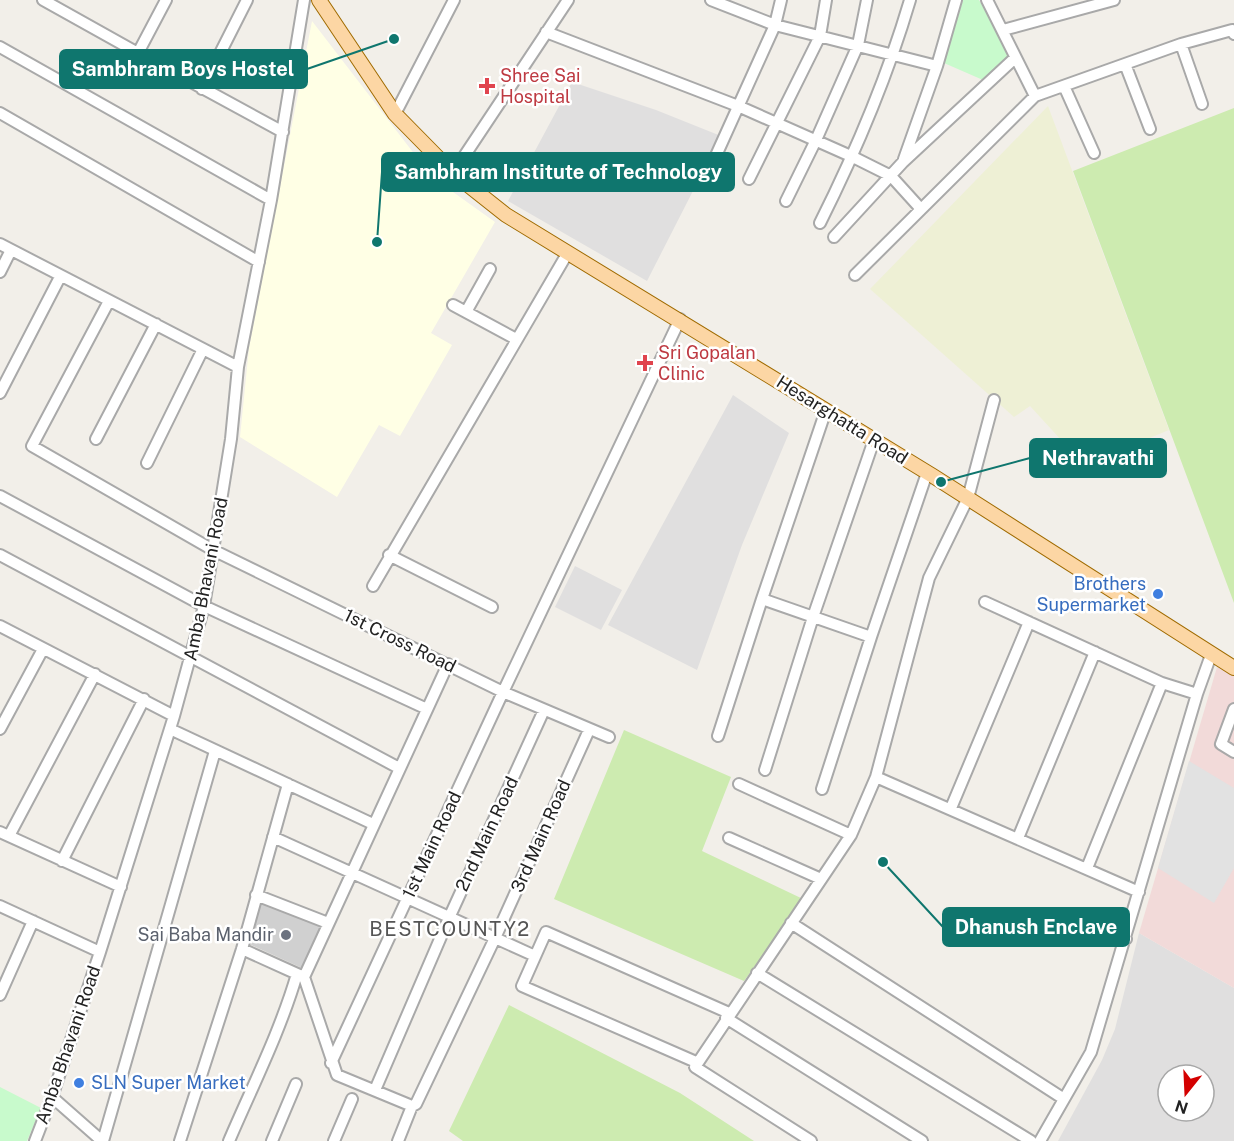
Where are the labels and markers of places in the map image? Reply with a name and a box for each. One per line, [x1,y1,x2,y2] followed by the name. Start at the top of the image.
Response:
[60,50,307,88] callout: Sambhram Boys Hostel
[500,65,580,107] place label: Shree Sai Hospital
[478,77,496,95] marker: Shree Sai Hospital
[382,153,734,191] callout: Sambhram Institute of Technology
[658,342,756,384] place label: Sri Gopalan Clinic
[636,354,654,372] marker: Sri Gopalan Clinic
[1030,439,1166,477] callout: Nethravathi
[1036,573,1146,615] place label: Brothers Supermarket
[1151,587,1165,601] marker: Brothers Supermarket
[943,908,1129,946] callout: Dhanush Enclave
[138,924,274,945] place label: Sai Baba Mandir
[279,928,293,942] marker: Sai Baba Mandir
[91,1072,246,1093] place label: SLN Super Market
[72,1076,86,1090] marker: SLN Super Market

